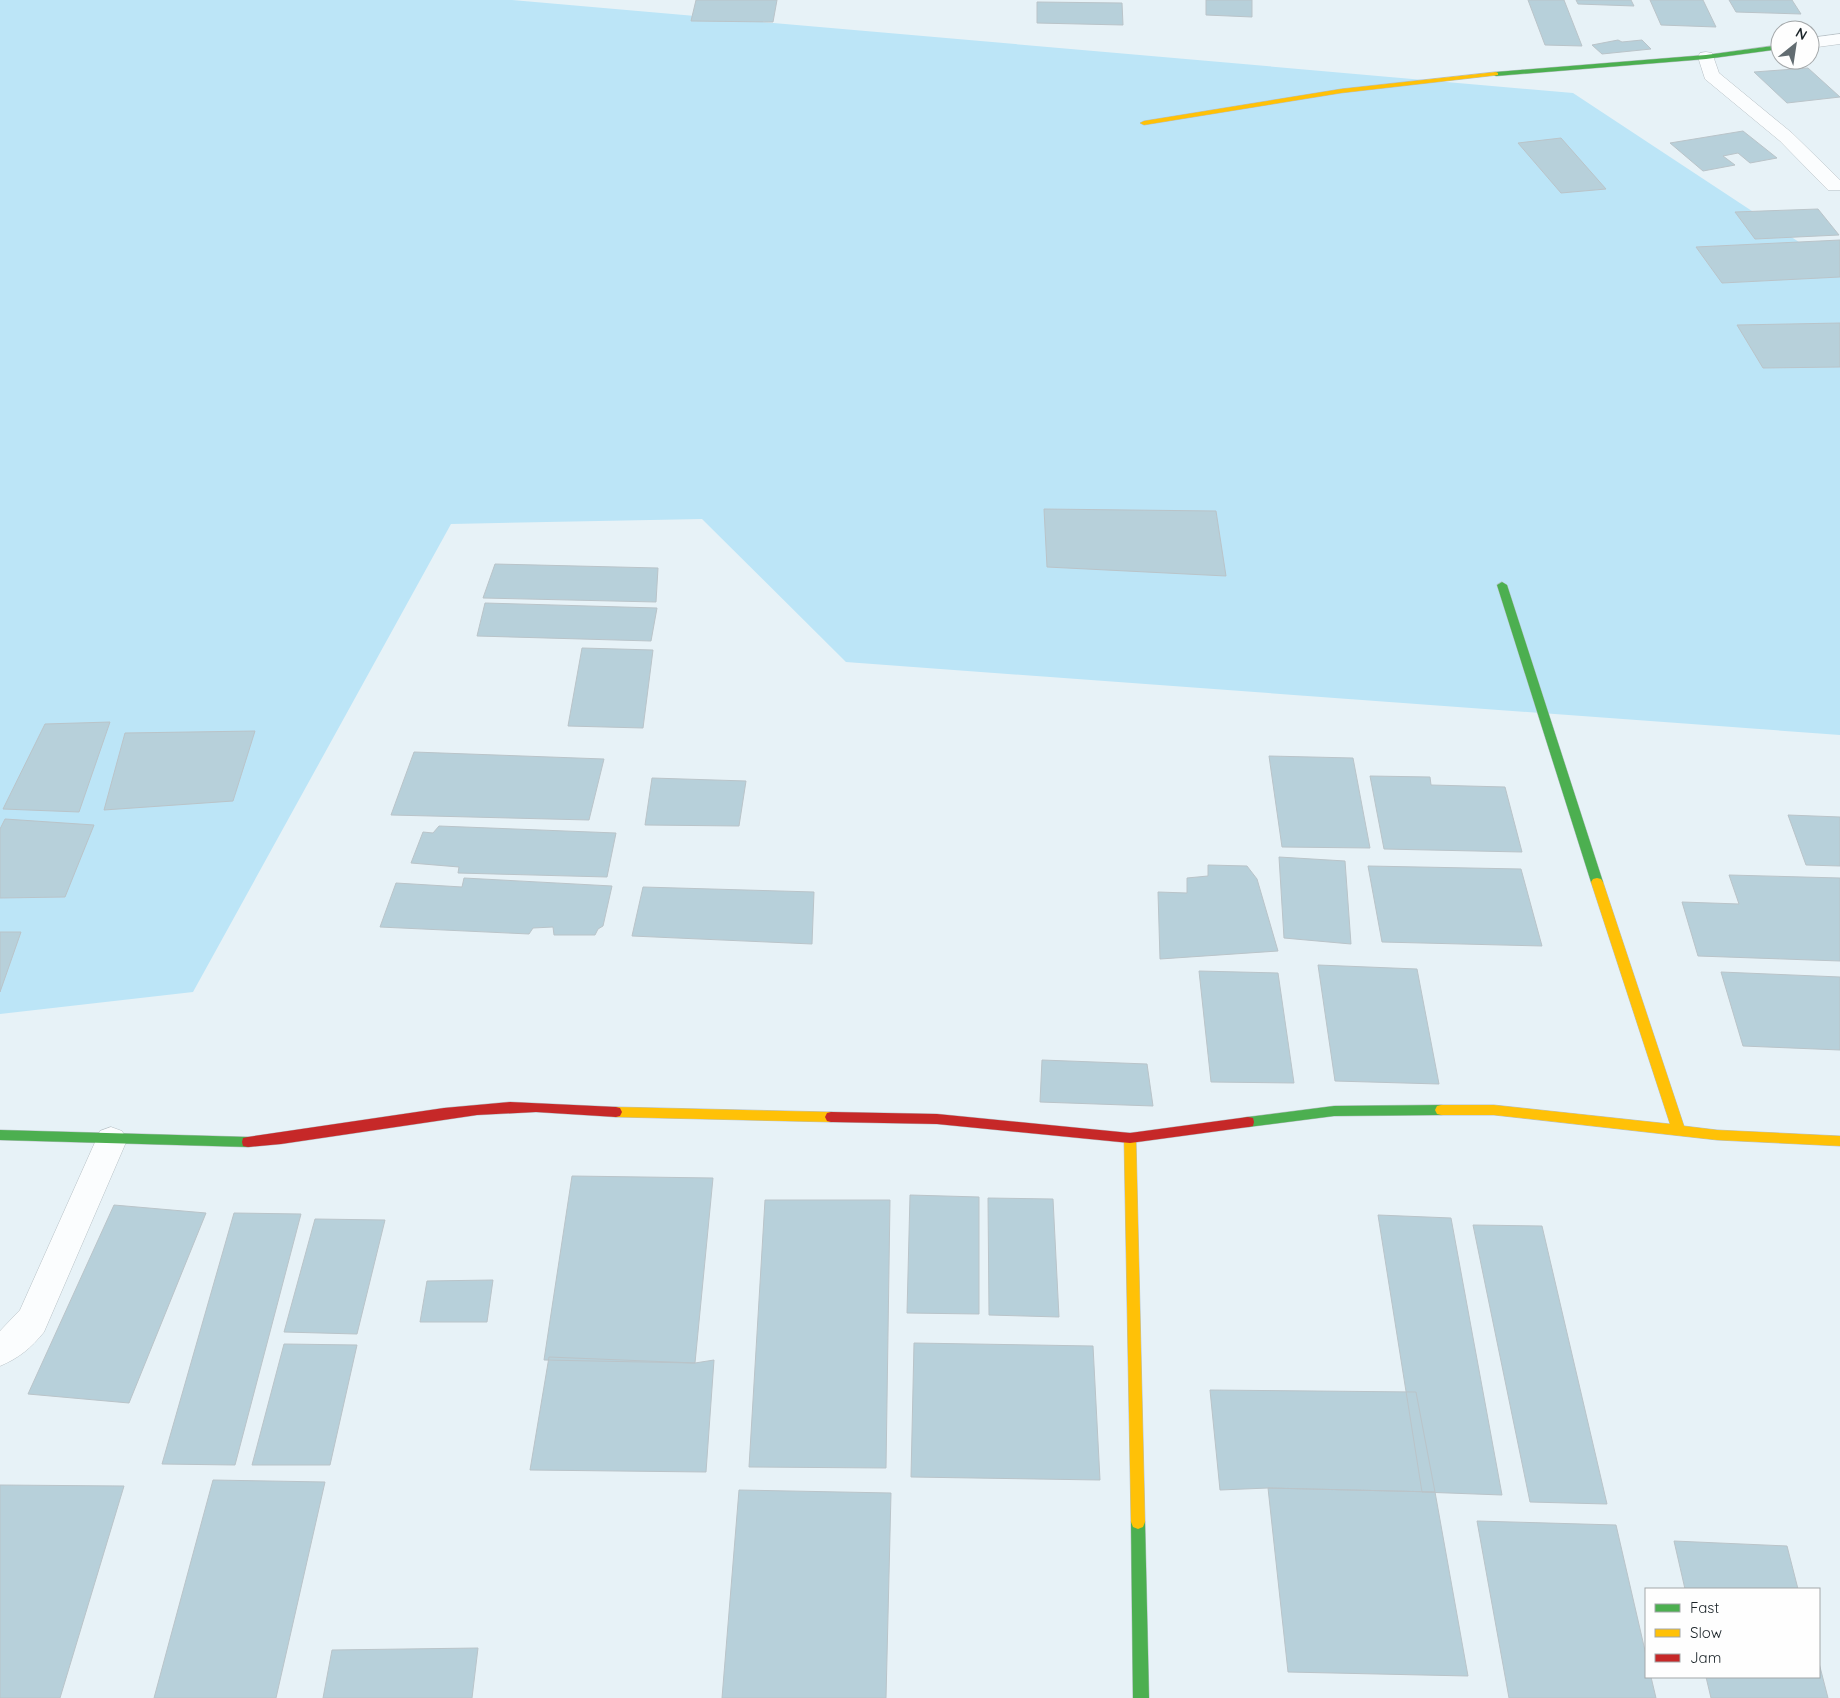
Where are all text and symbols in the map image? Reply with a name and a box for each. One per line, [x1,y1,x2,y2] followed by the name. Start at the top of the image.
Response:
[1770,20,1820,70] north arrow
[1793,23,1810,44] text: N
[1645,1588,1820,1678] legend
[1690,1598,1719,1617] text: Fast
[1690,1623,1722,1642] text: Slow
[1690,1648,1721,1667] text: Jam

